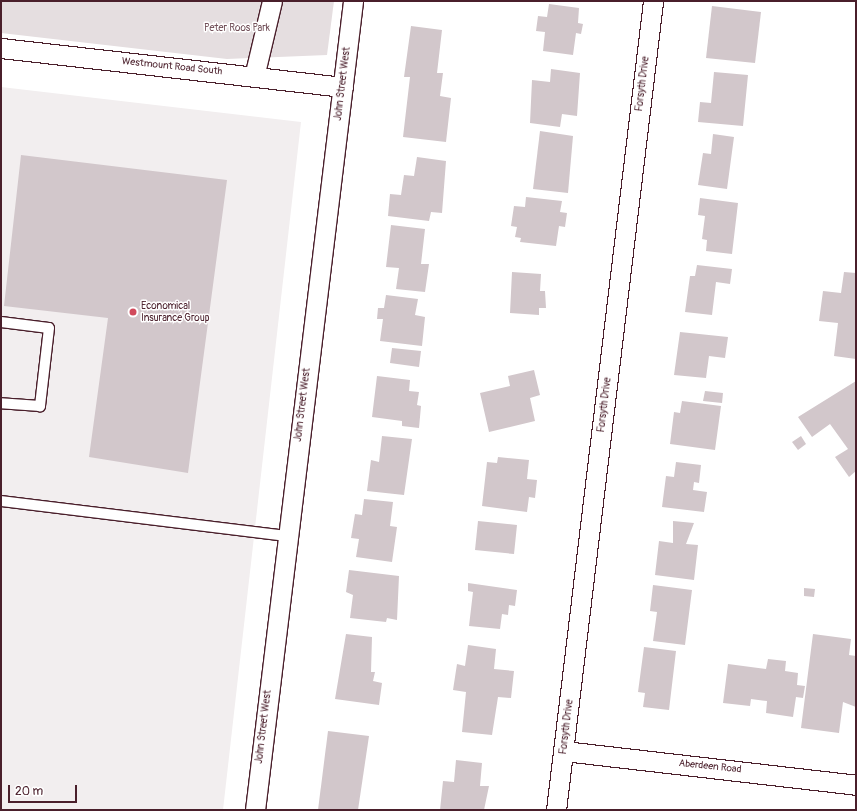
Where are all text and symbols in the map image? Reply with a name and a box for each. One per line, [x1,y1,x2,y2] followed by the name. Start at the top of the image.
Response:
[204,23,270,35] park label: Peter Roos Park
[333,47,353,121] street label: John Street West
[121,56,223,78] street label: Westmount Road South
[634,56,652,112] street label: Forsyth Drive
[141,300,209,324] place label: Economical Insurance Group
[128,307,138,317] marker: Economical Insurance Group
[293,368,313,442] street label: John Street West
[596,377,614,433] street label: Forsyth Drive
[254,690,274,764] street label: John Street West
[558,699,576,755] street label: Forsyth Drive
[678,758,742,776] street label: Aberdeen Road
[10,777,79,803] scale bar
[15,784,43,799] text: 20 m

